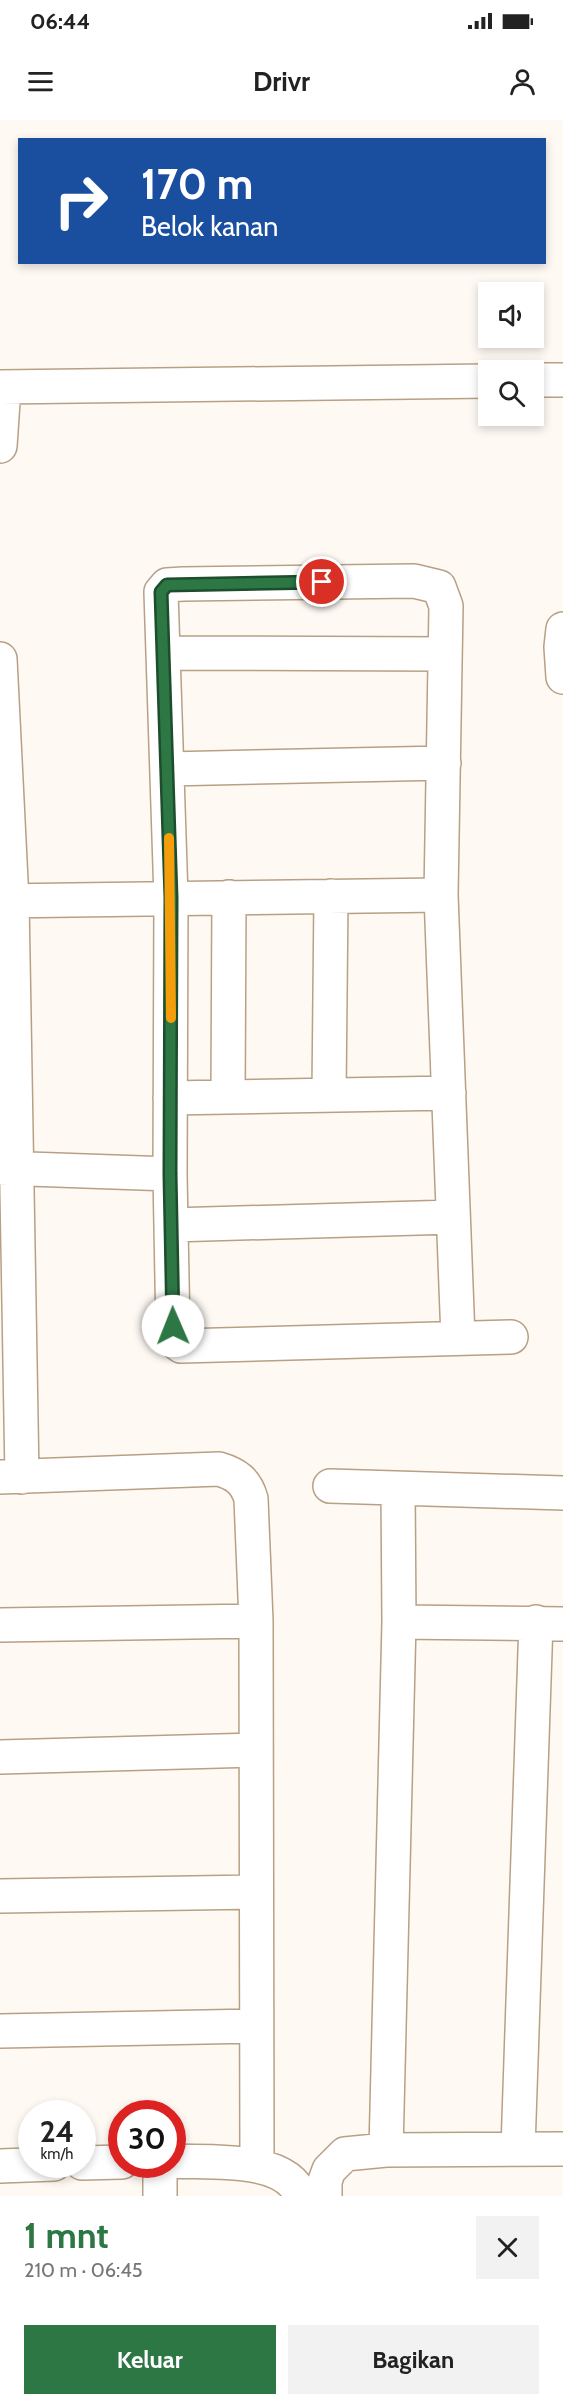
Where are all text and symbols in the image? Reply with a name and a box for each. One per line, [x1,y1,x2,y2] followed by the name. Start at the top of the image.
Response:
[30,8,90,35] text: 06:44
[24,65,57,98] icon: menu
[253,65,310,98] text: Drivr
[506,65,539,98] icon: person
[141,158,253,210] text: 170 m
[42,162,120,240] icon: right
[141,210,278,243] text: Belok kanan
[478,282,544,426] map controls
[478,282,544,348] button: sound
[478,360,544,426] button: search
[296,556,347,607] pin
[305,565,338,598] icon: arrive
[141,1294,205,1358] position arrow
[108,2100,186,2178] speed limit sign: 30
[40,2113,74,2150] text: 24
[41,2145,73,2163] text: km/h
[24,2213,109,2257] text: 1 mnt
[476,2216,539,2279] button: close
[24,2258,143,2282] text: 210 m · 06:45
[24,2325,276,2394] button: Keluar
[288,2325,539,2394] button: Bagikan

